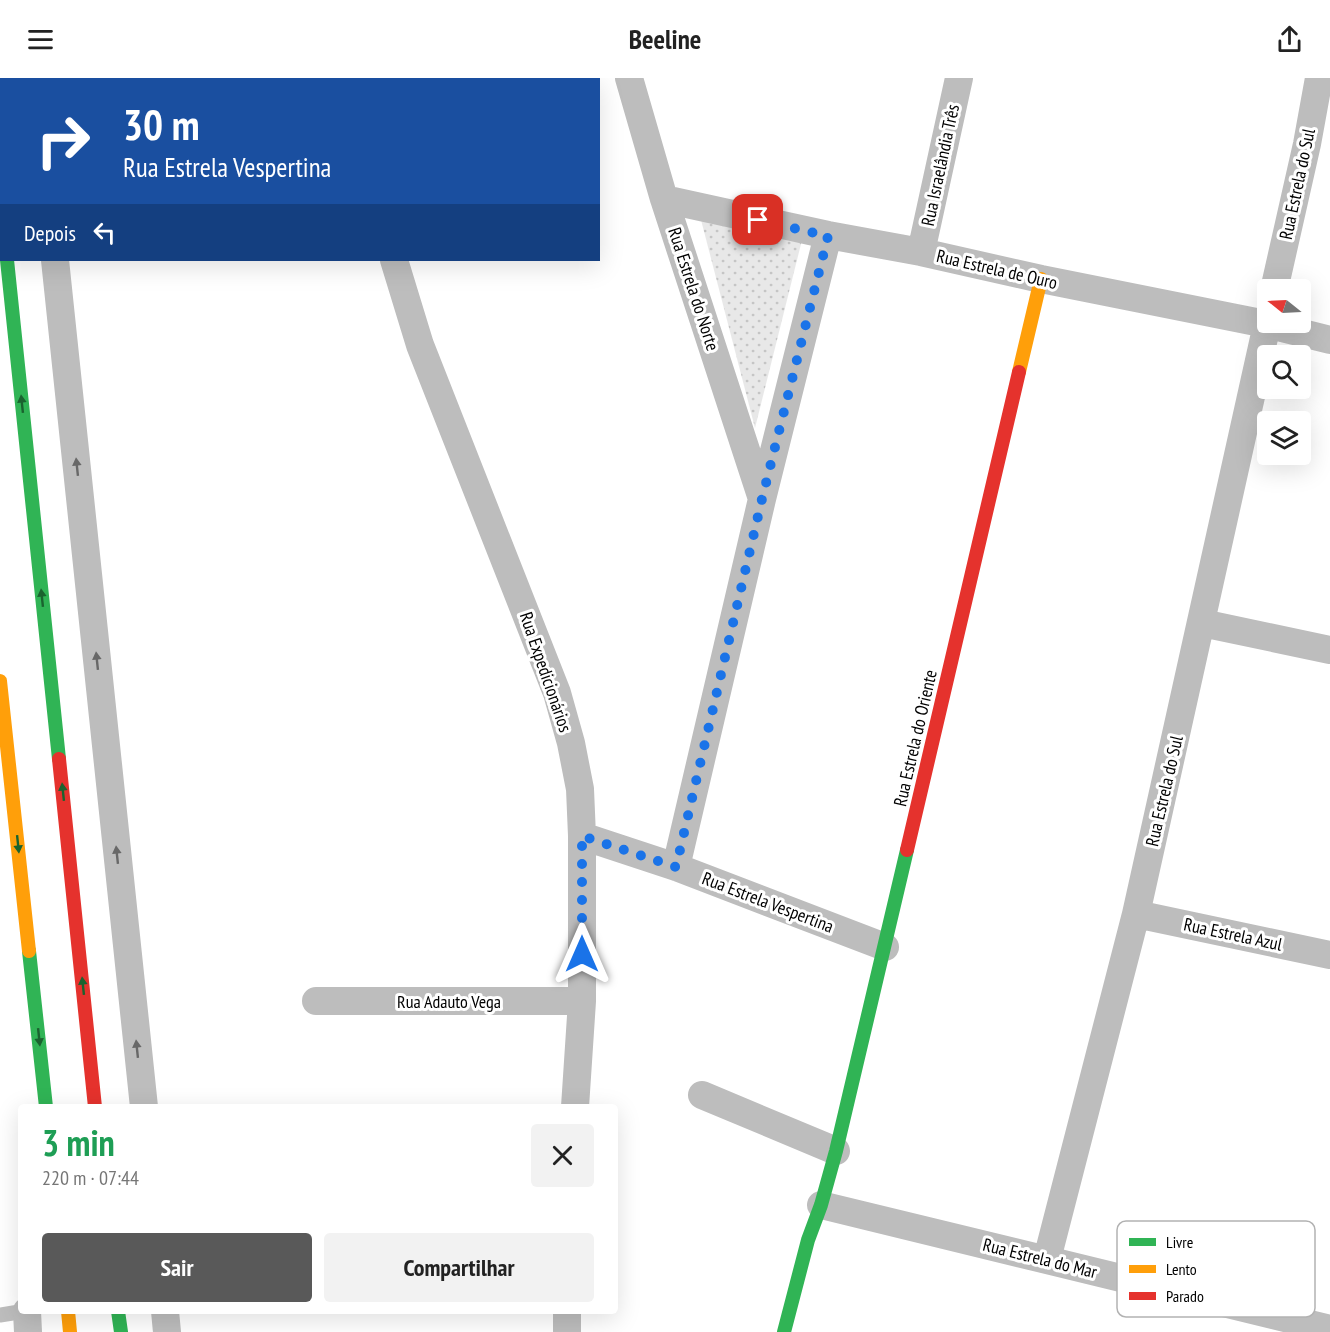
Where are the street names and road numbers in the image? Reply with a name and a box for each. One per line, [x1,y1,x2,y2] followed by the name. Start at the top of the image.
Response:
[916,102,964,228] street label: Rua Israelândia Três
[1274,126,1320,242] street label: Rua Estrela do Sul
[663,224,725,354] street label: Rua Estrela do Norte
[934,244,1060,294] street label: Rua Estrela de Ouro
[515,609,577,735] street label: Rua Expedicionários
[888,667,942,809] street label: Rua Estrela do Oriente
[1140,733,1188,849] street label: Rua Estrela do Sul
[699,866,837,938] street label: Rua Estrela Vespertina
[1182,912,1285,956] street label: Rua Estrela Azul
[397,990,501,1013] street label: Rua Adauto Vega
[981,1233,1099,1283] street label: Rua Estrela do Mar

